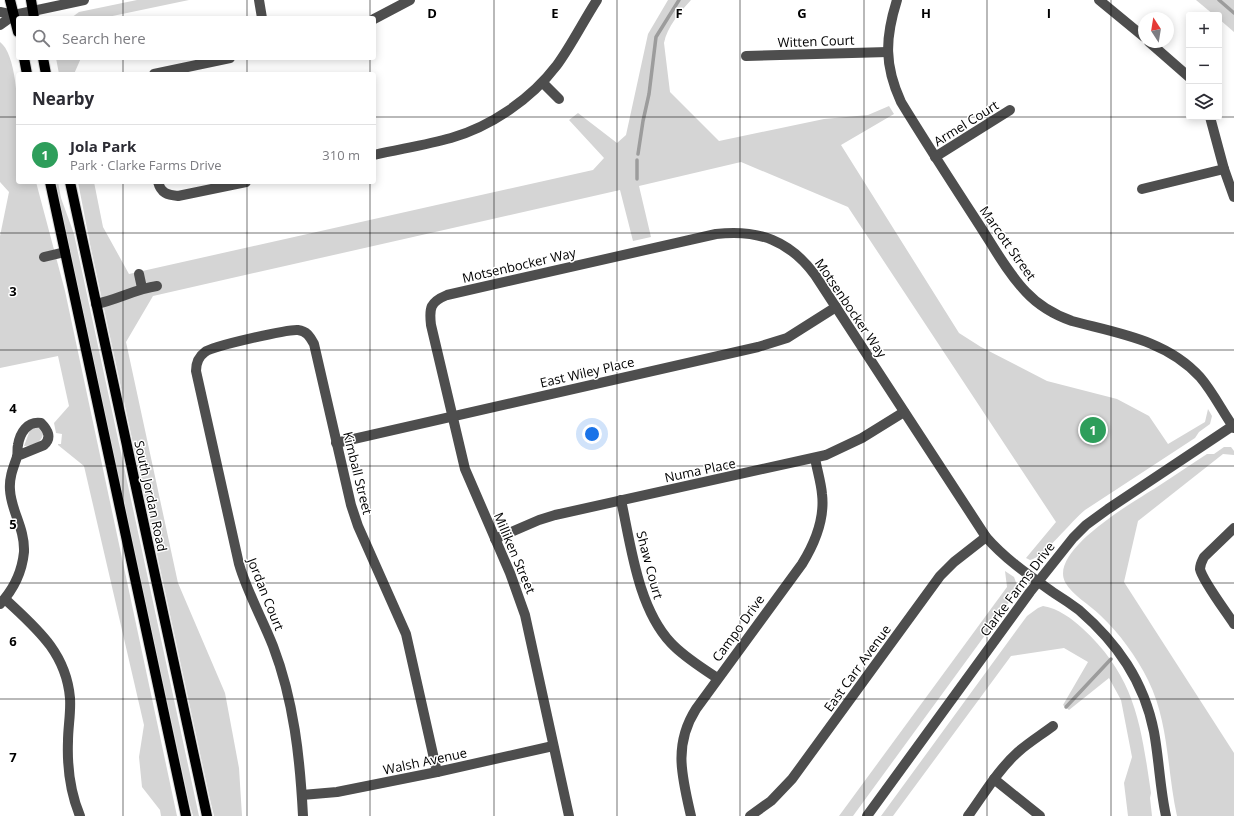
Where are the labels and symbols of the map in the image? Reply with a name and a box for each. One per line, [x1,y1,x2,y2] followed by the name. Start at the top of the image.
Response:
[427,4,437,22] text: D
[551,4,559,22] text: E
[675,4,683,22] text: F
[797,4,807,22] text: G
[921,4,931,22] text: H
[1047,4,1051,22] text: I
[1138,12,1174,48] north arrow
[777,31,855,51] street label: Witten Court
[930,96,1002,150] street label: Armel Court
[976,202,1041,284] street label: Marcott Street
[460,243,578,287] street label: Motsenbocker Way
[811,255,891,362] street label: Motsenbocker Way
[9,282,17,300] text: 3
[538,352,636,392] street label: East Wiley Place
[9,399,17,417] text: 4
[1080,415,1106,445] pin: 1
[582,424,602,444] your location
[339,430,377,517] street label: Kimball Street
[130,439,172,553] street label: South Jordan Road
[663,454,737,486] street label: Numa Place
[490,510,540,597] street label: Milliken Street
[9,515,17,533] text: 5
[632,529,668,601] street label: Shaw Court
[975,538,1059,640] street label: Clarke Farms Drive
[242,553,289,633] street label: Jordan Court
[708,591,768,665] street label: Campo Drive
[819,621,895,715] street label: East Carr Avenue
[9,632,17,650] text: 6
[381,743,469,779] street label: Walsh Avenue
[9,748,17,766] text: 7

